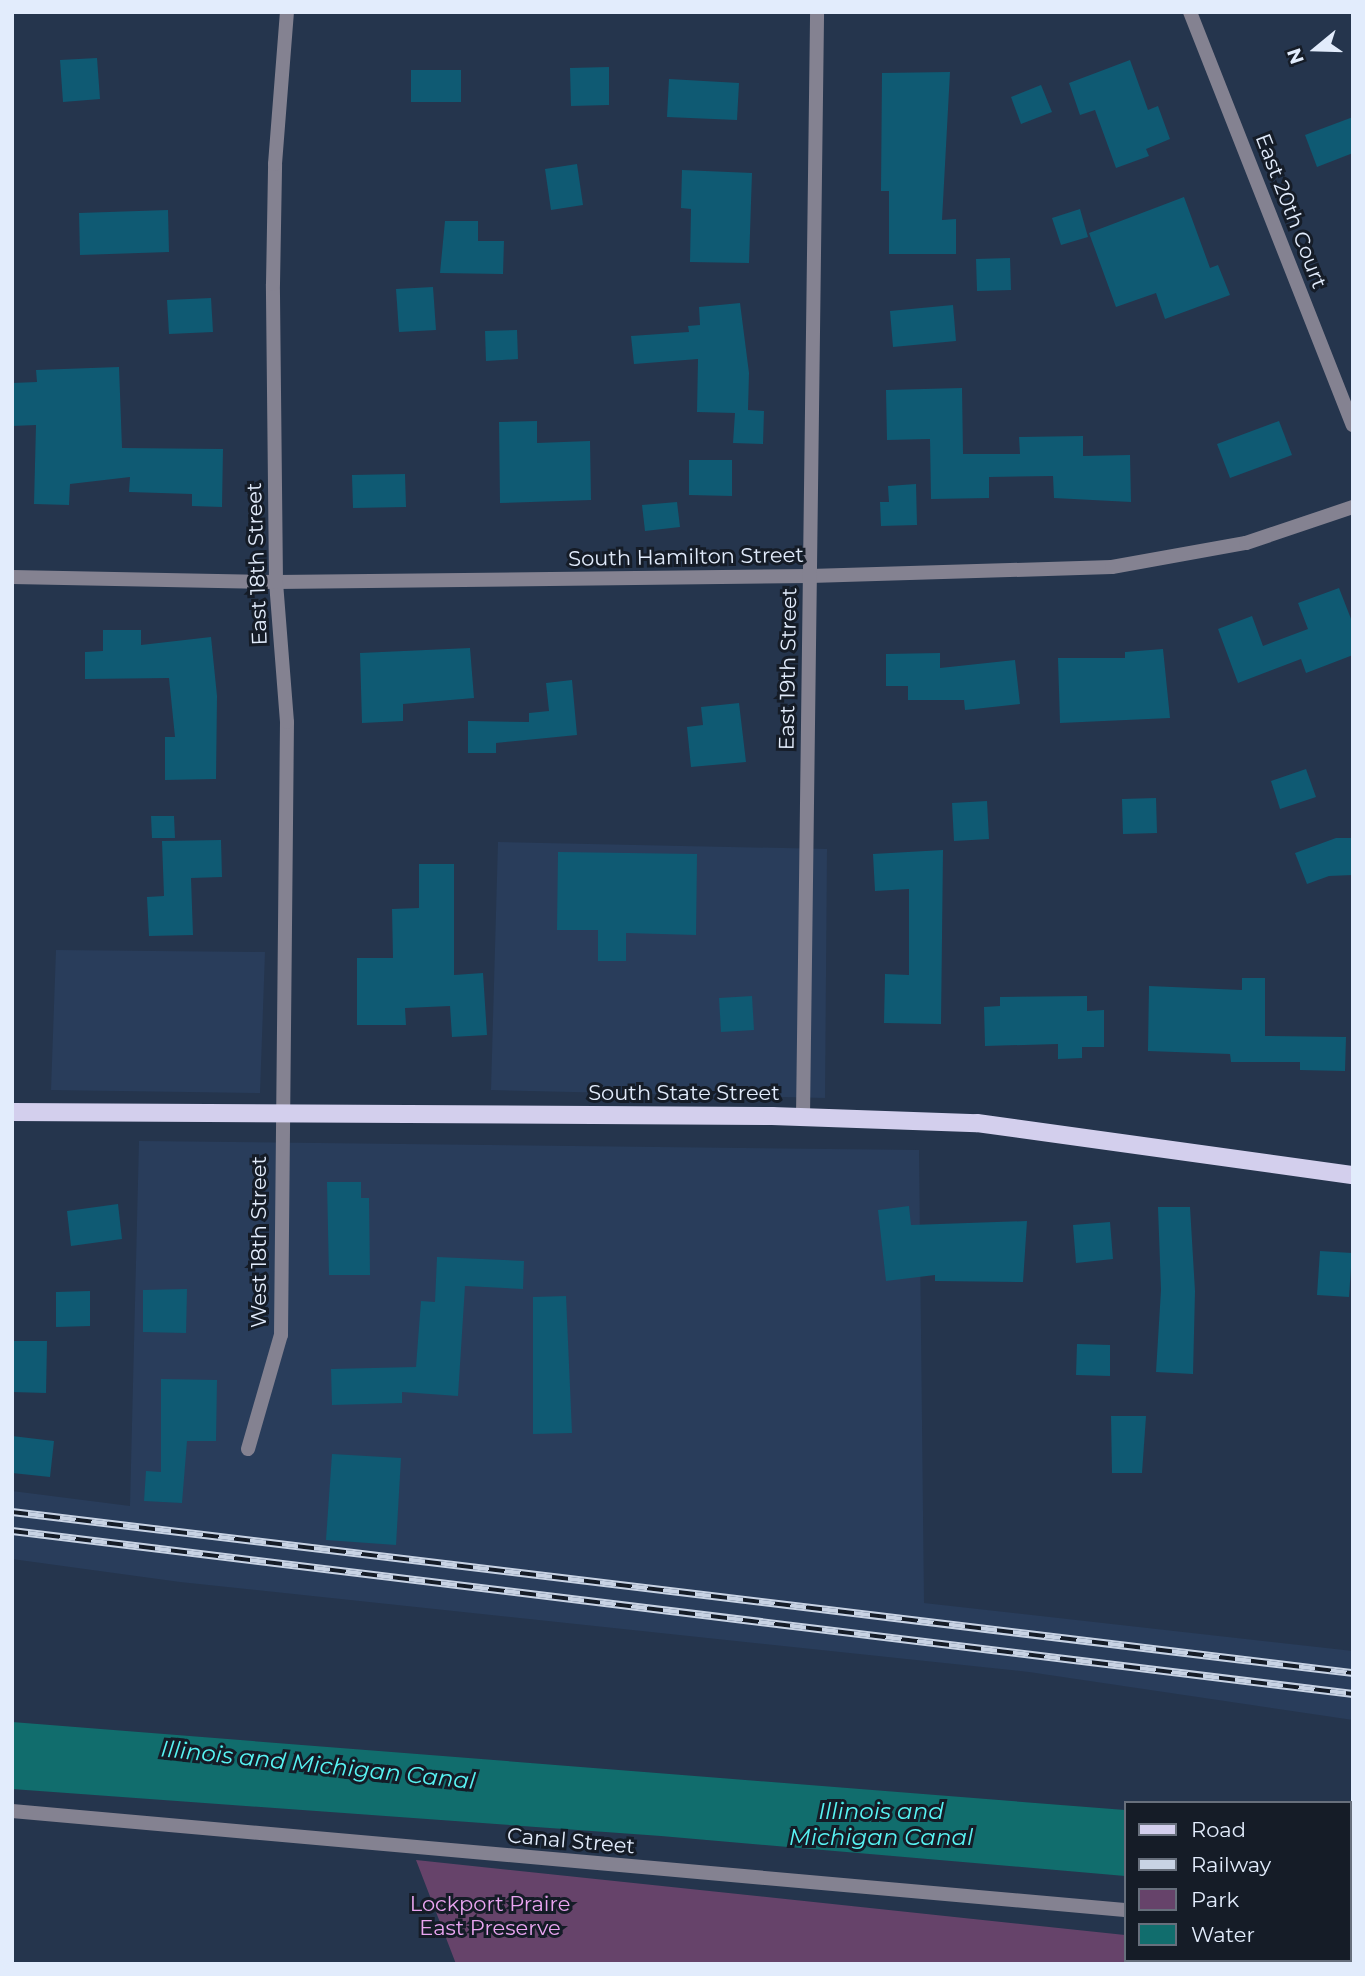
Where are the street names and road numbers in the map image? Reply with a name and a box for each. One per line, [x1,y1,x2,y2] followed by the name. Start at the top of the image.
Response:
[1250,130,1332,292] street label: East 20th Court
[242,482,272,646] street label: East 18th Street
[568,542,804,572] street label: South Hamilton Street
[774,587,802,751] street label: East 19th Street
[588,1080,780,1106] street label: South State Street
[246,1156,272,1328] street label: West 18th Street
[506,1823,636,1859] street label: Canal Street

